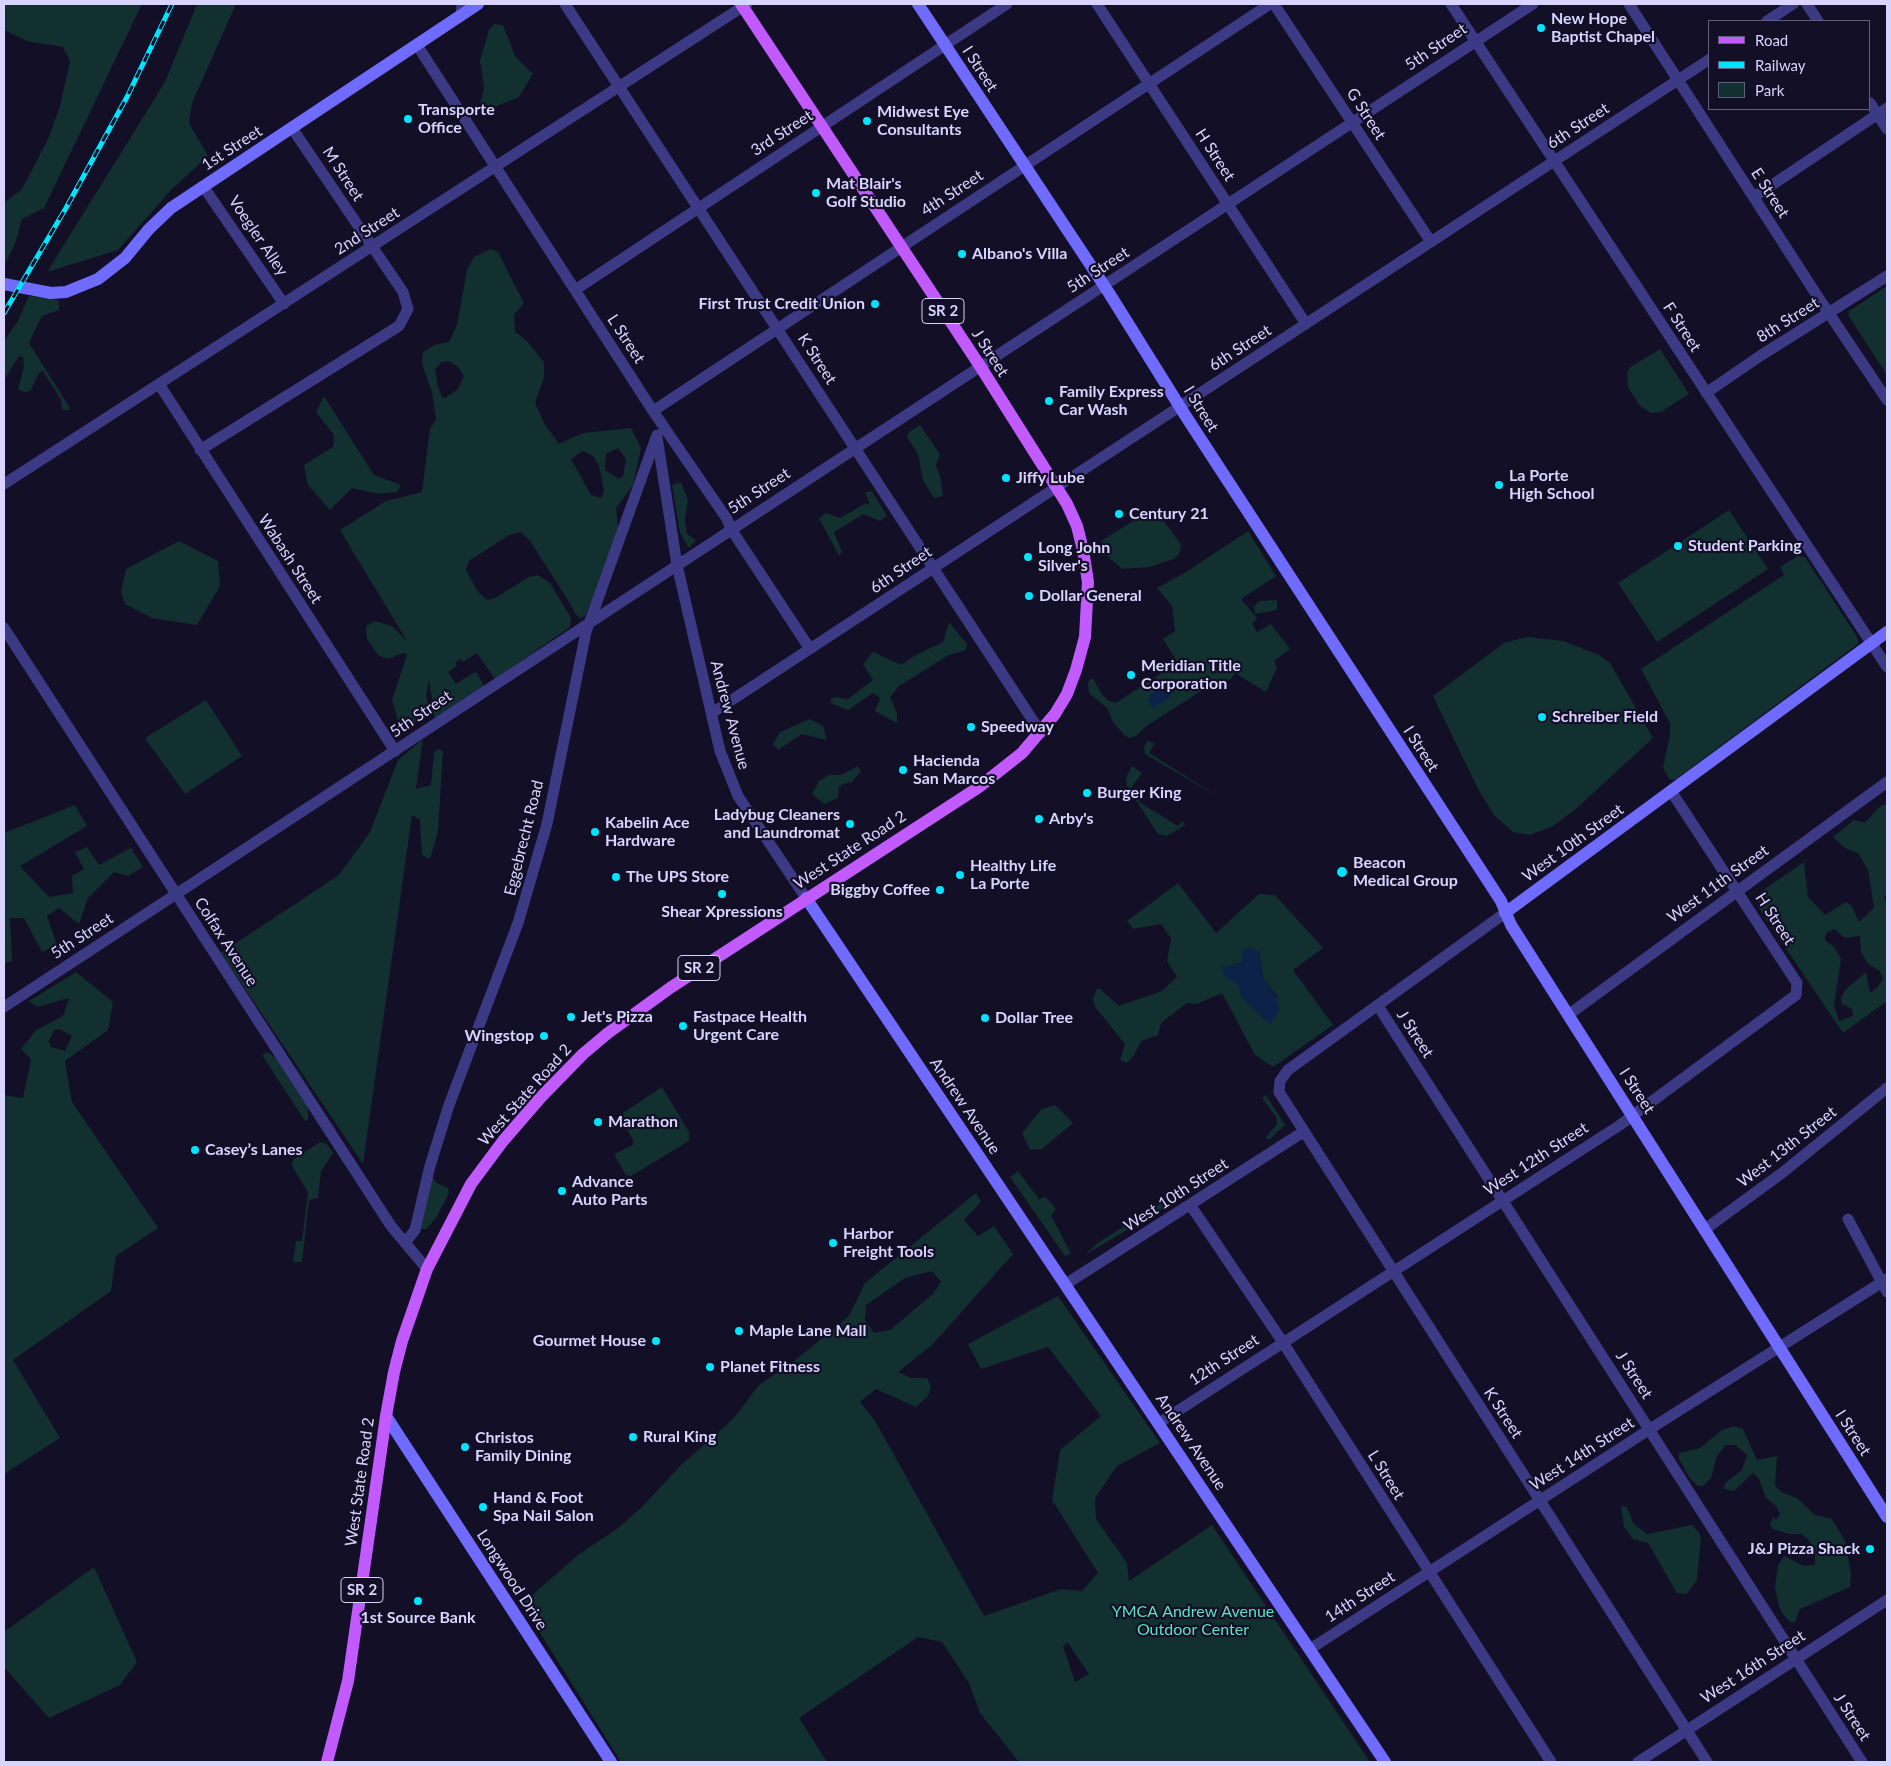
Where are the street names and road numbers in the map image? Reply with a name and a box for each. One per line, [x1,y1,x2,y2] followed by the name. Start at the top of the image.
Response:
[1402,19,1470,75] street label: 5th Street
[958,43,1002,95] street label: I Street
[1342,84,1390,144] street label: G Street
[1543,99,1613,153] street label: 6th Street
[747,106,817,160] street label: 3rd Street
[198,121,266,175] street label: 1st Street
[1191,125,1239,185] street label: H Street
[318,143,368,205] street label: M Street
[1747,165,1793,221] street label: E Street
[917,166,987,220] street label: 4th Street
[224,192,292,280] street label: Voegler Alley
[331,203,403,259] street label: 2nd Street
[1063,243,1133,297] street label: 5th Street
[1753,293,1823,347] street label: 8th Street
[922,298,964,324] road number: SR 2
[1659,299,1705,355] street label: F Street
[603,311,649,367] street label: L Street
[1205,321,1275,375] street label: 6th Street
[968,326,1012,380] street label: J Street
[793,330,841,388] street label: K Street
[1179,382,1223,436] street label: I Street
[724,464,794,518] street label: 5th Street
[254,511,326,607] street label: Wabash Street
[867,542,935,598] street label: 6th Street
[706,658,754,772] street label: Andrew Avenue
[387,686,455,742] street label: 5th Street
[1399,723,1443,775] street label: I Street
[500,778,548,898] street label: Eggebrecht Road
[1519,800,1627,886] street label: West 10th Street
[790,807,910,893] street label: West State Road 2
[1664,841,1772,927] street label: West 11th Street
[1751,889,1799,949] street label: H Street
[190,894,262,990] street label: Colfax Avenue
[47,909,117,963] street label: 5th Street
[678,956,720,980] road number: SR 2
[1393,1007,1437,1061] street label: J Street
[474,1040,576,1150] street label: West State Road 2
[926,1054,1004,1158] street label: Andrew Avenue
[1615,1065,1659,1117] street label: I Street
[1734,1102,1840,1192] street label: West 13th Street
[1480,1118,1592,1200] street label: West 12th Street
[1120,1154,1232,1236] street label: West 10th Street
[1185,1330,1263,1390] street label: 12th Street
[1612,1348,1656,1402] street label: J Street
[1479,1384,1527,1442] street label: K Street
[1152,1390,1230,1494] street label: Andrew Avenue
[1831,1407,1875,1459] street label: I Street
[1526,1413,1638,1495] street label: West 14th Street
[341,1416,379,1548] street label: West State Road 2
[1363,1447,1409,1503] street label: L Street
[472,1526,552,1634] street label: Longwood Drive
[1321,1567,1399,1627] street label: 14th Street
[341,1578,383,1602] road number: SR 2
[1697,1626,1809,1708] street label: West 16th Street
[1830,1690,1874,1744] street label: J Street

